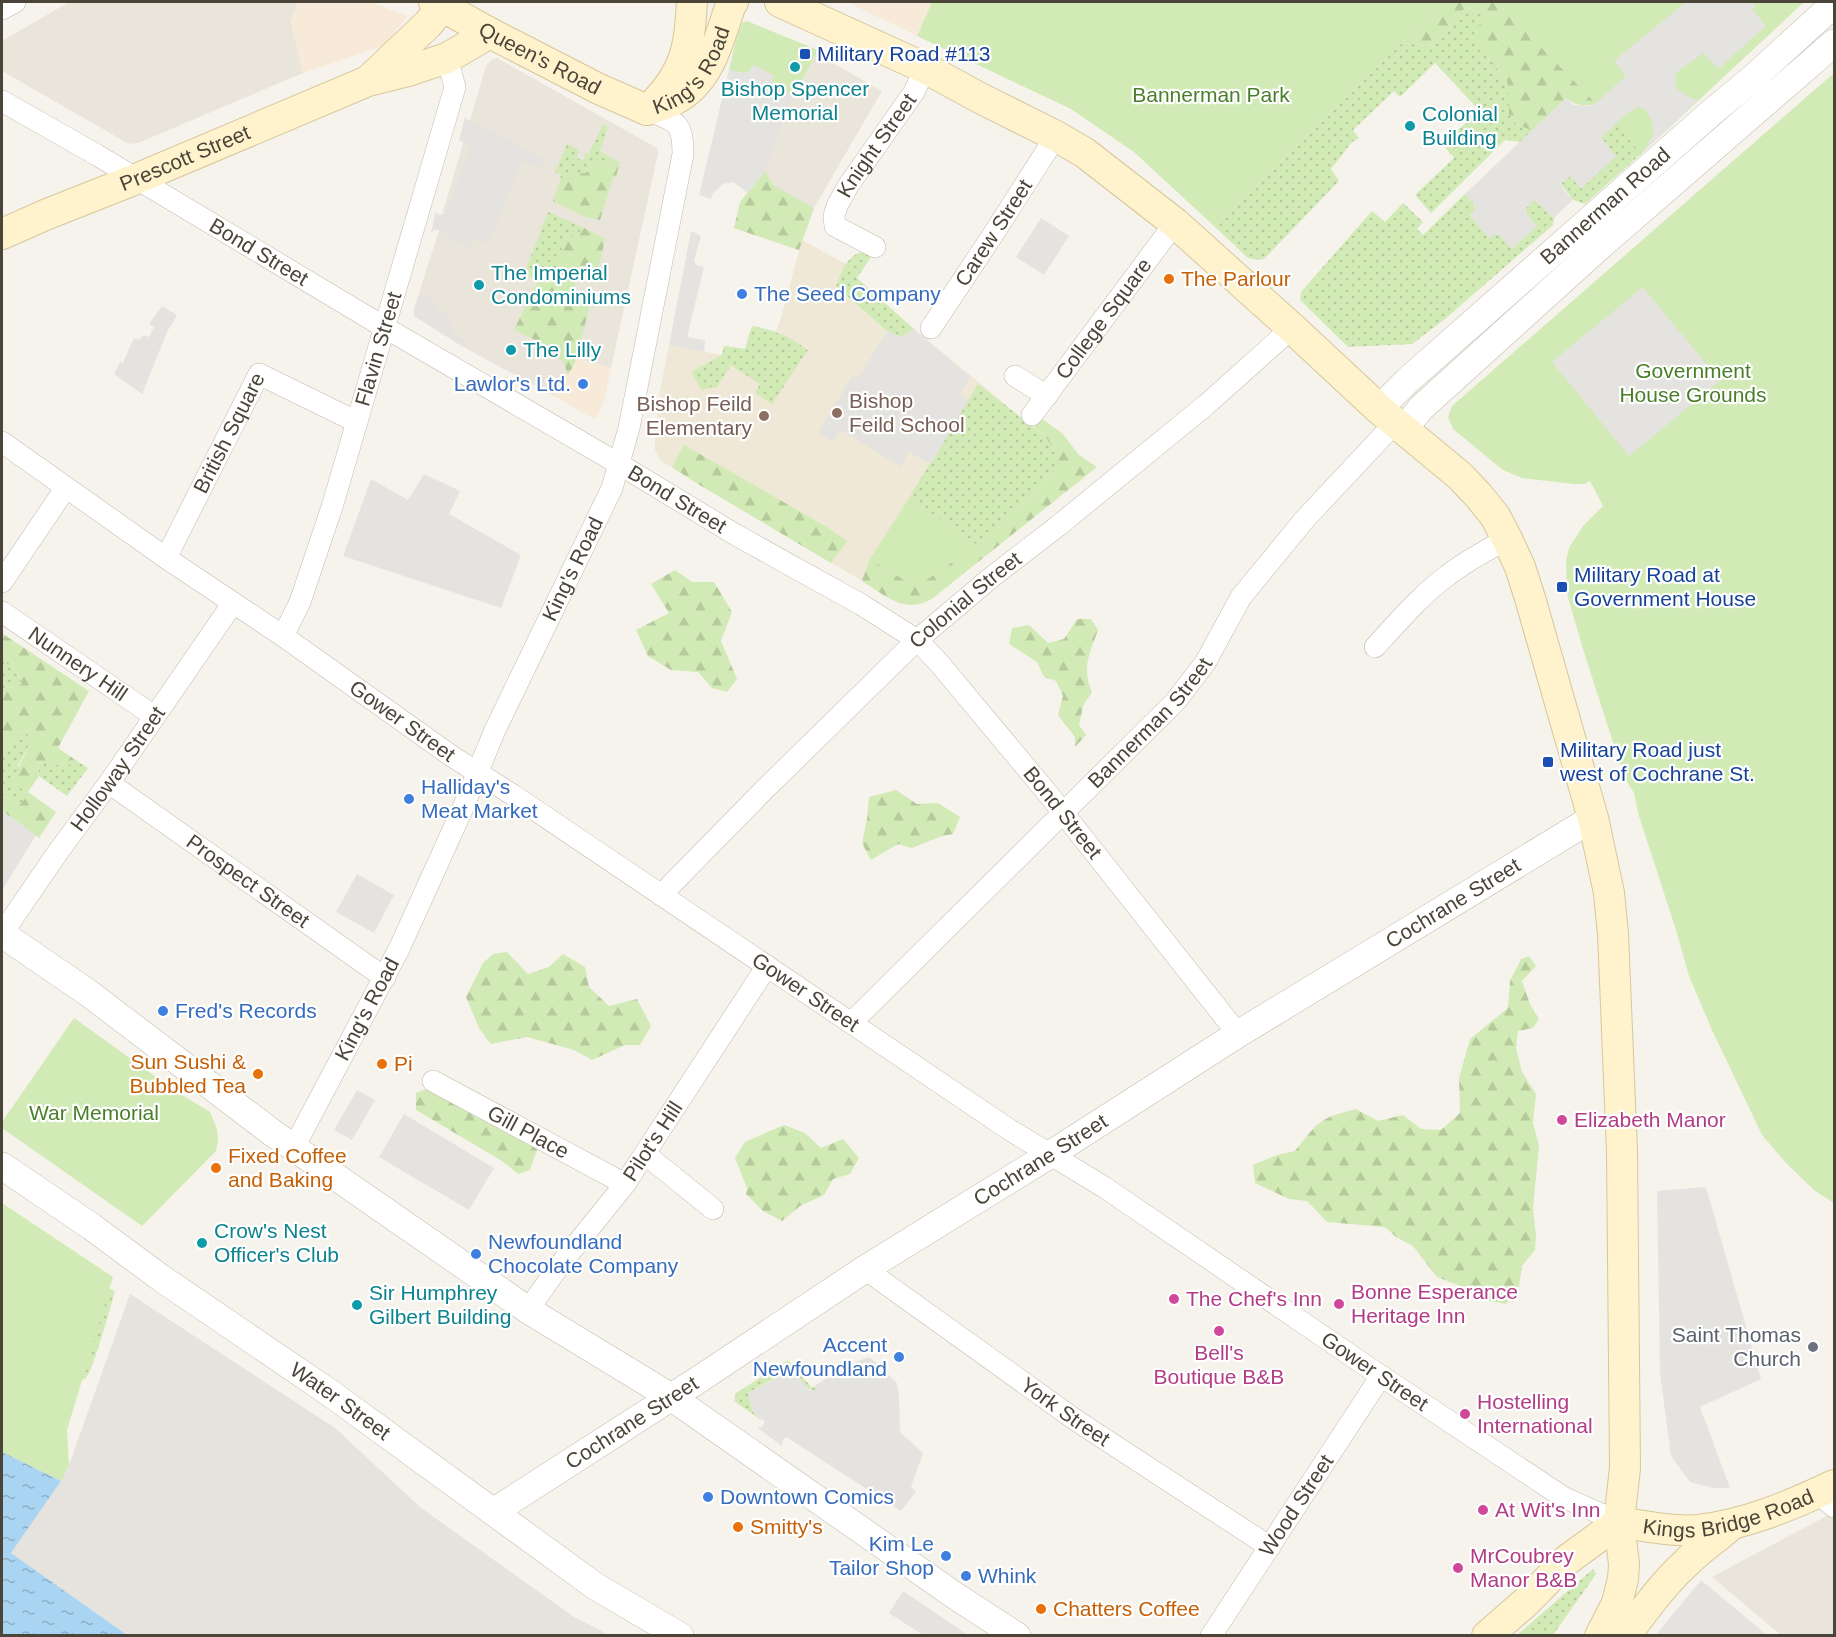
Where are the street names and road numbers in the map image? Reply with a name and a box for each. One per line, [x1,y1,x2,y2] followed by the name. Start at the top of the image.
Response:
[475,17,605,99] street label: Queen's Road
[649,23,734,118] street label: King's Road
[832,89,920,201] street label: Knight Street
[116,120,253,195] street label: Prescott Street
[1536,143,1674,269] street label: Bannerman Road
[950,175,1036,290] street label: Carew Street
[206,213,313,290] street label: Bond Street
[1051,253,1156,383] street label: College Square
[350,289,405,409] street label: Flavin Street
[189,369,269,497] street label: British Square
[624,460,731,538] street label: Bond Street
[537,513,607,625] street label: King's Road
[904,547,1025,652] street label: Colonial Street
[24,622,132,705] street label: Nunnery Hill
[1083,654,1217,792] street label: Bannerman Street
[346,675,460,766] street label: Gower Street
[65,702,169,835] street label: Holloway Street
[1019,762,1107,863] street label: Bond Street
[182,830,314,932] street label: Prospect Street
[1381,853,1524,952] street label: Cochrane Street
[748,948,864,1036] street label: Gower Street
[330,954,403,1064] street label: King's Road
[618,1097,687,1185] street label: Pilot's Hill
[484,1100,573,1163] street label: Gill Place
[969,1109,1111,1210] street label: Cochrane Street
[1317,1327,1433,1415] street label: Gower Street
[286,1357,395,1444] street label: Water Street
[561,1371,702,1473] street label: Cochrane Street
[1017,1373,1114,1450] street label: York Street
[1254,1450,1338,1560] street label: Wood Street
[1641,1484,1817,1541] street label: Kings Bridge Road

